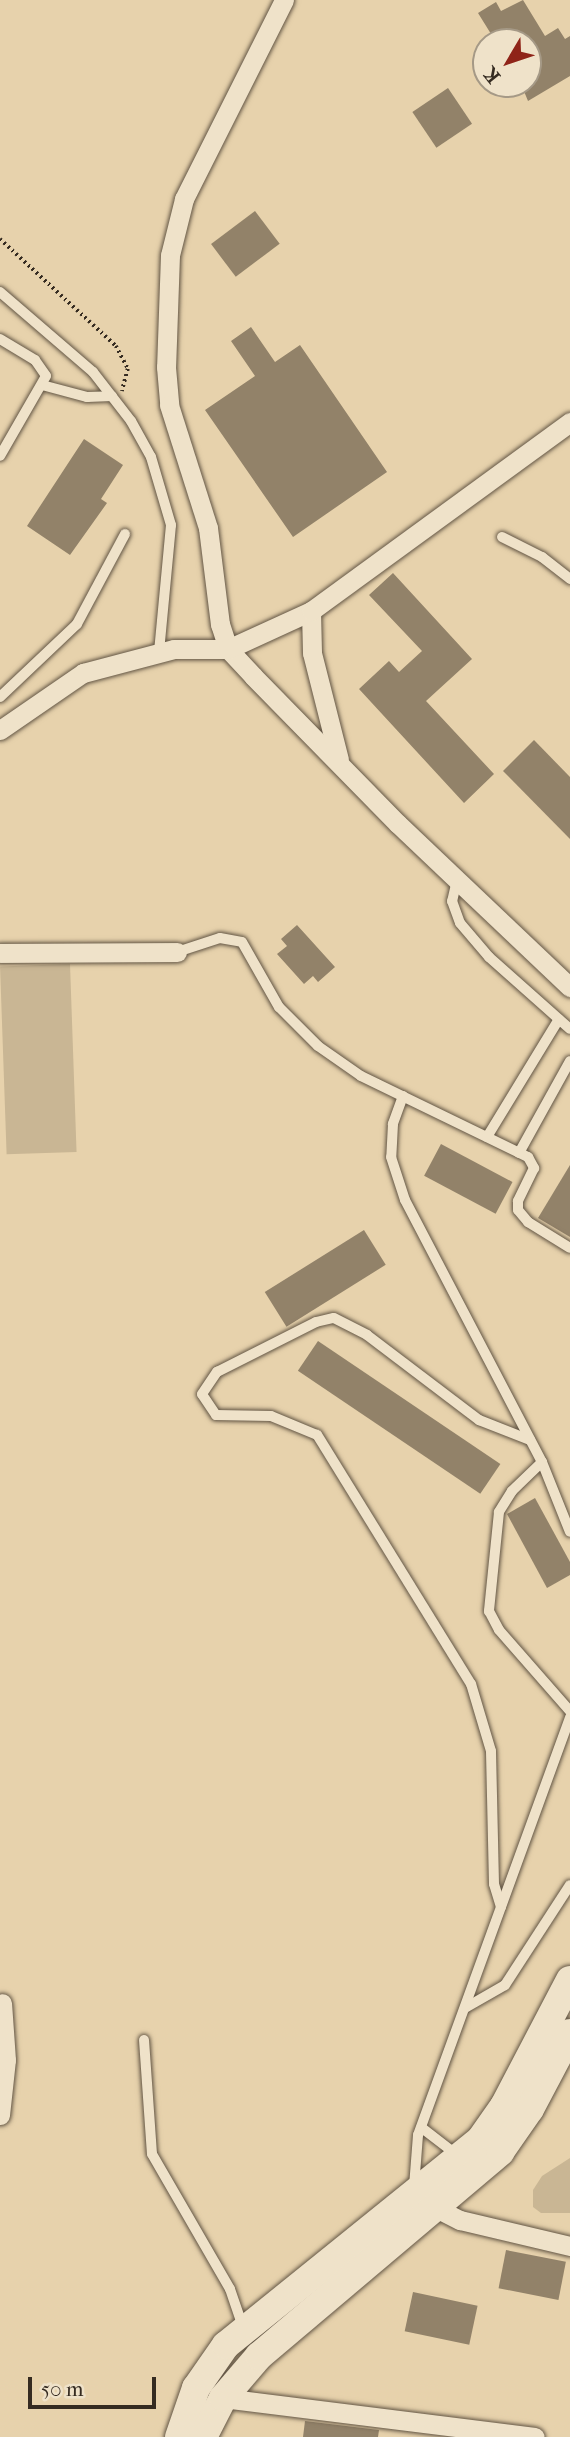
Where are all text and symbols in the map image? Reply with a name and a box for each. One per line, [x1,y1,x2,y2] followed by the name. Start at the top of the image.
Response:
[472,28,542,98] north arrow
[479,63,505,87] text: K
[32,2364,159,2408] scale bar
[41,2377,84,2401] text: 50 m

